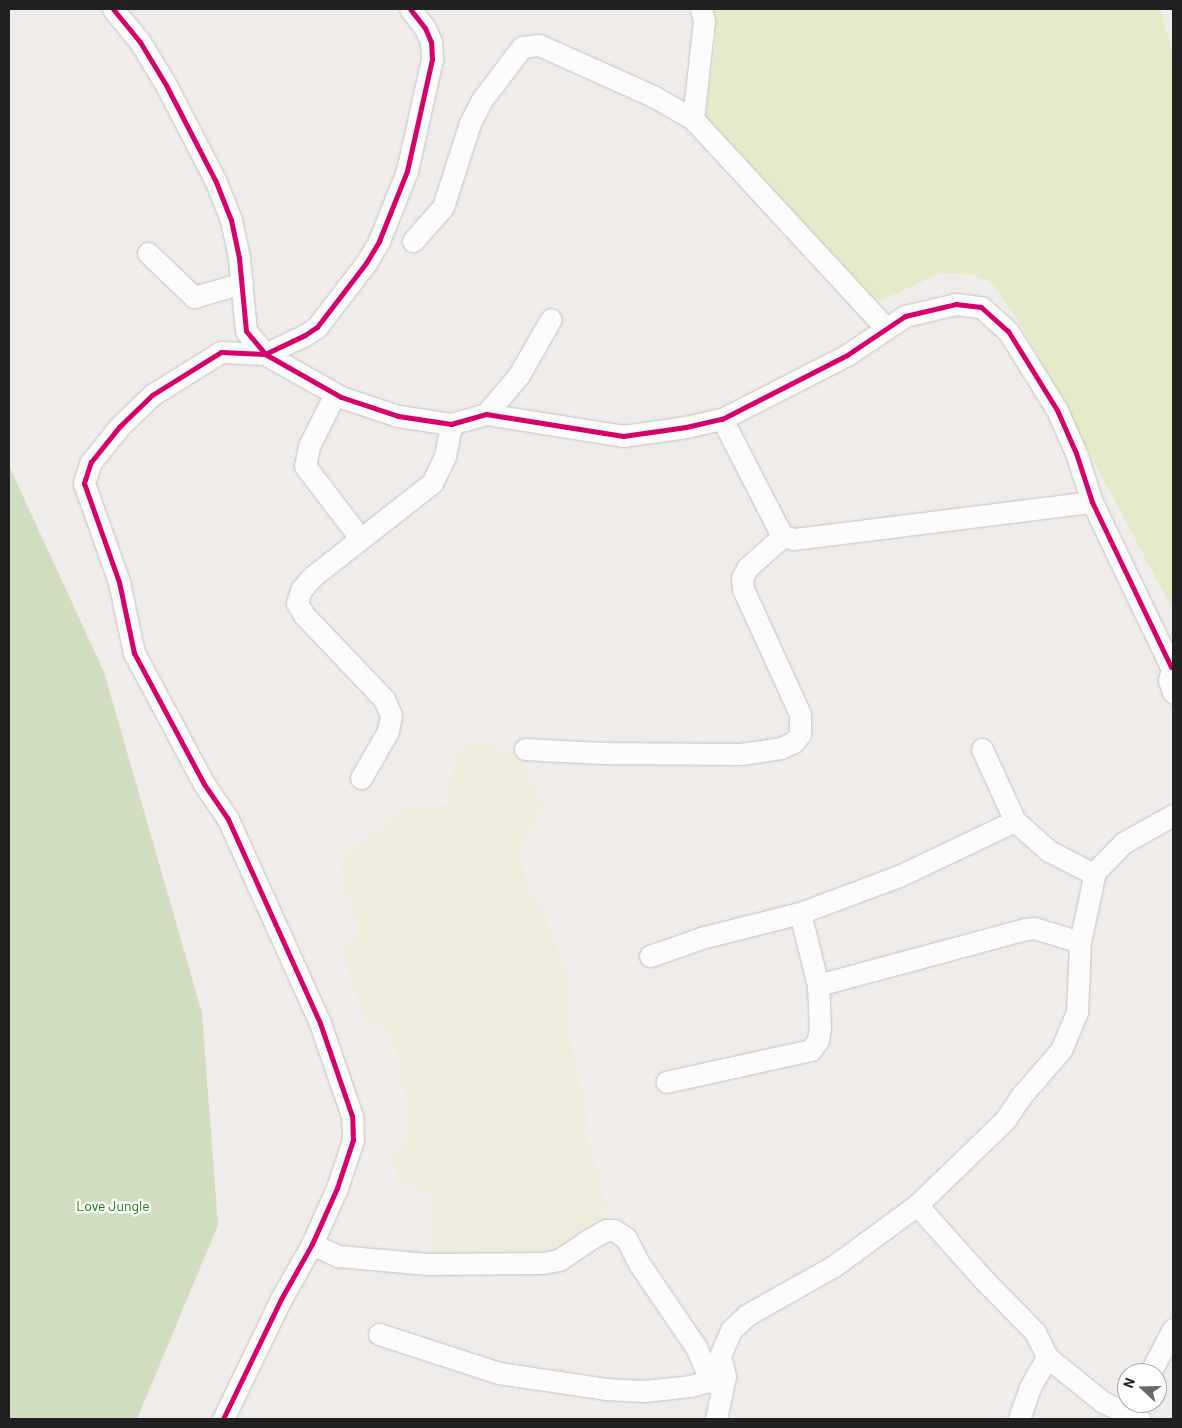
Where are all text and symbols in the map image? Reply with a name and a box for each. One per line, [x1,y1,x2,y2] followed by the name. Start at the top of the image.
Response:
[76,1198,150,1214] park label: Love Jungle
[1117,1363,1167,1413] north arrow
[1119,1375,1138,1390] text: N

